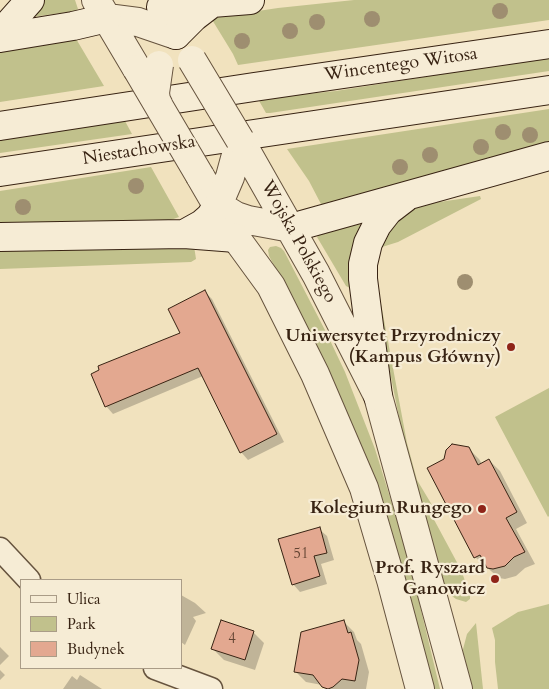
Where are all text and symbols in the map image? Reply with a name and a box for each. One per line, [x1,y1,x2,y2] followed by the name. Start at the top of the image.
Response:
[323,44,479,86] street label: Wincentego Witosa
[81,131,197,171] street label: Niestachowska
[255,177,341,307] street label: Wojska Polskiego
[286,326,501,368] place label: Uniwersytet Przyrodniczy (Kampus Główny)
[505,341,517,353] marker: Uniwersytet Przyrodniczy (Kampus Główny)
[310,498,472,520] place label: Kolegium Rungego
[476,503,488,515] marker: Kolegium Rungego
[293,546,309,564] house number: 51
[375,558,485,600] place label: Prof. Ryszard Ganowicz
[489,573,501,585] marker: Prof. Ryszard Ganowicz
[20,579,182,669] legend
[67,589,101,609] text: Ulica
[67,614,96,634] text: Park
[228,631,236,649] house number: 4
[67,639,125,659] text: Budynek

